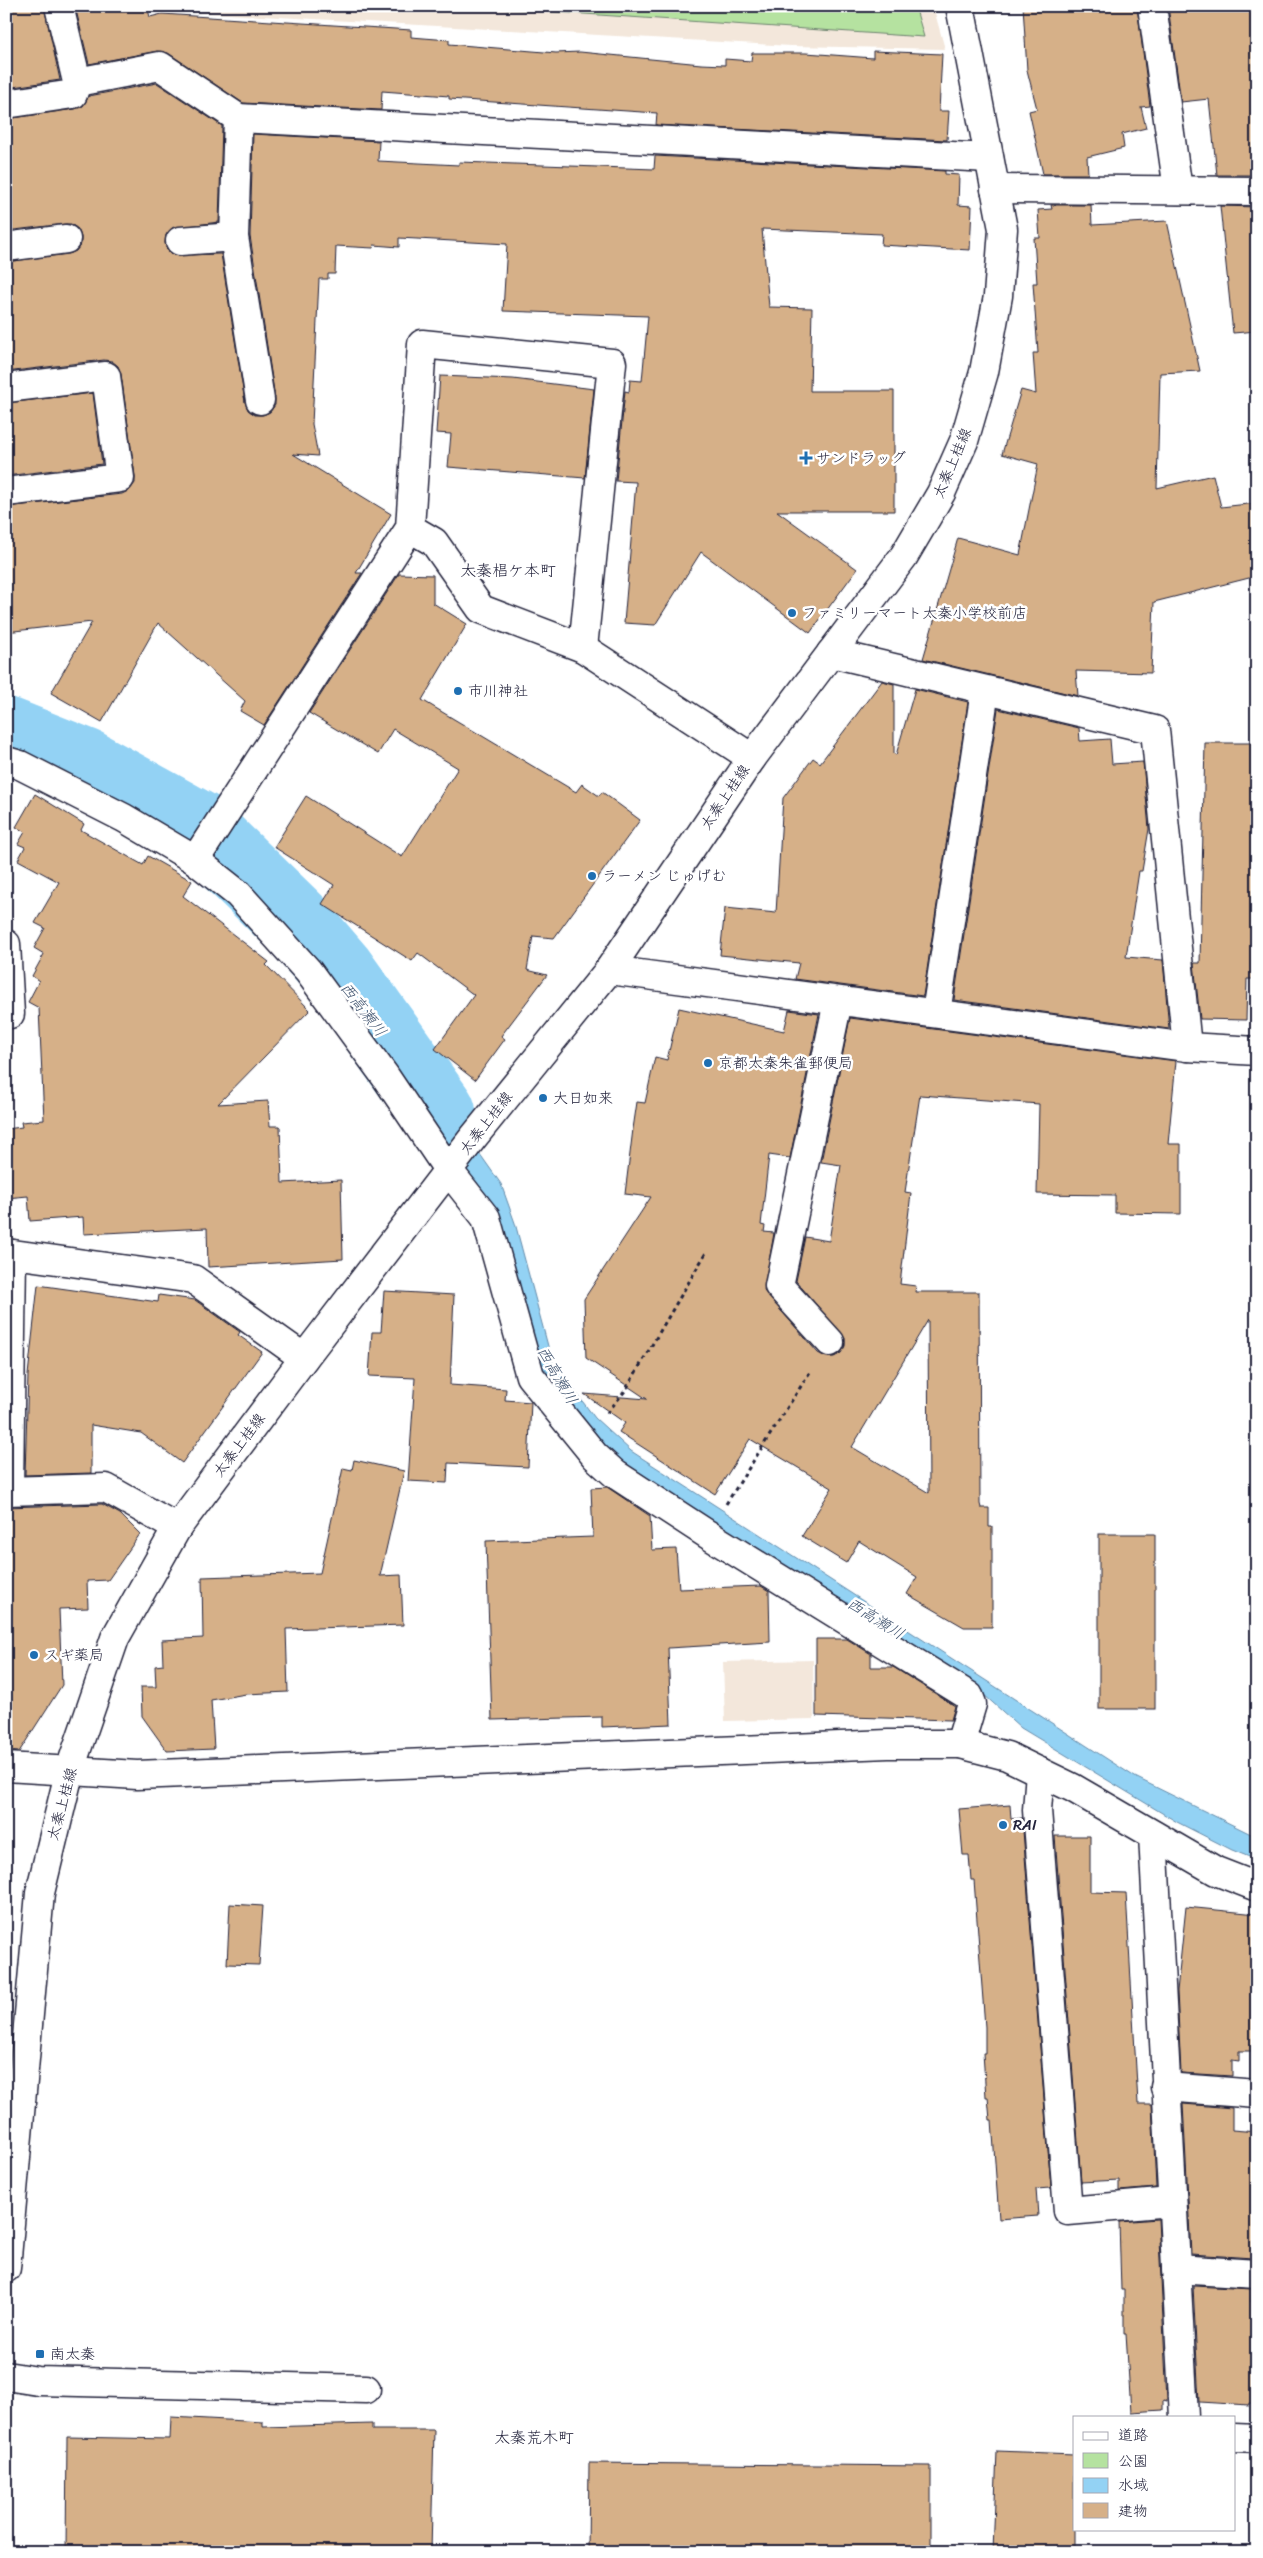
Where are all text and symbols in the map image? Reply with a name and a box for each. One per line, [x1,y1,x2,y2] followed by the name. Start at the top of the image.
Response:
[925,423,979,503] street label: 太秦上桂線
[816,445,906,471] place label: サンドラッグ
[800,452,812,464] marker: サンドラッグ
[460,556,556,585] district label: 太秦椙ケ本町
[802,600,1027,626] place label: ファミリーマート太秦小学校前店
[786,607,798,619] marker: ファミリーマート太秦小学校前店
[468,678,528,704] place label: 市川神社
[452,685,464,697] marker: 市川神社
[693,759,757,835] street label: 太秦上桂線
[602,863,726,889] place label: ラーメン じゅげむ
[586,870,598,882] marker: ラーメン じゅげむ
[332,975,395,1043] water label: 西高瀬川
[718,1050,853,1076] place label: 京都太秦朱雀郵便局
[702,1057,714,1069] marker: 京都太秦朱雀郵便局
[453,1085,519,1161] street label: 太秦上桂線
[553,1085,613,1111] place label: 大日如来
[537,1092,549,1104] marker: 大日如来
[529,1340,586,1410] water label: 西高瀬川
[206,1407,272,1483] street label: 太秦上桂線
[841,1589,911,1648] water label: 西高瀬川
[44,1642,104,1668] place label: スギ薬局
[28,1649,40,1661] marker: スギ薬局
[40,1764,84,1844] street label: 太秦上桂線
[1013,1812,1037,1838] place label: RAI
[997,1819,1009,1831] marker: RAI
[50,2341,95,2367] place label: 南太秦
[34,2348,46,2360] marker: 南太秦
[1073,2416,1236,2530] legend
[1118,2422,1148,2448] text: 道路
[494,2423,574,2452] district label: 太秦荒木町
[1118,2448,1148,2474] text: 公園
[1118,2472,1148,2498] text: 水域
[1118,2498,1148,2524] text: 建物

